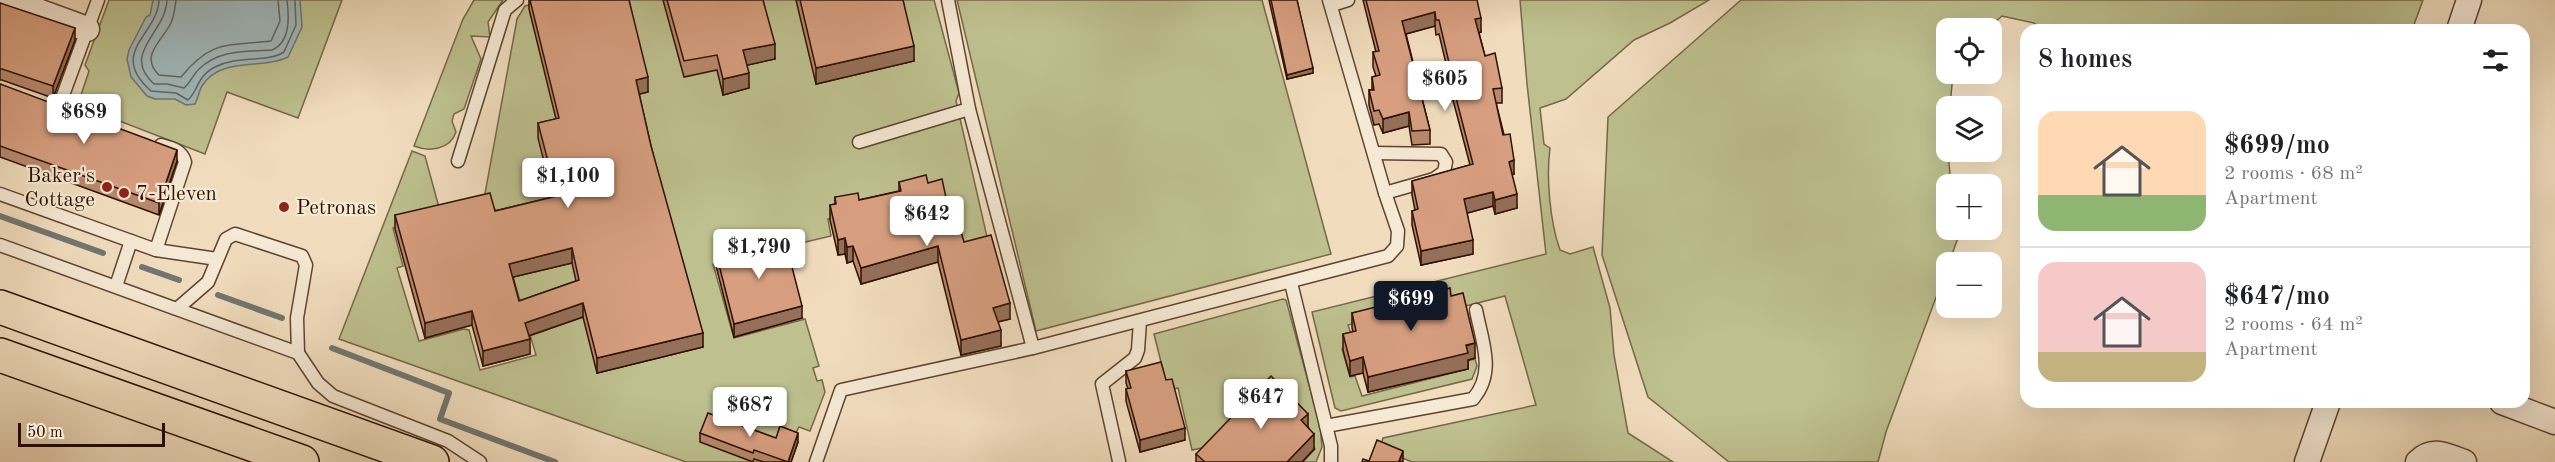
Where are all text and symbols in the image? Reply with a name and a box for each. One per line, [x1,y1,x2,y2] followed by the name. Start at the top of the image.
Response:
[1936,18,2002,318] map controls
[1936,18,2002,84] button: locate
[2479,44,2512,77] icon: filters
[2038,47,2132,73] text: 8 homes
[1409,61,1481,112] pin: $605
[1422,70,1468,90] text: $605
[48,94,120,145] pin: $689
[1936,96,2002,162] button: layers
[61,103,107,123] text: $689
[2224,133,2330,159] text: $699/mo
[2086,135,2158,207] icon: home
[519,158,617,209] pin: $1,100
[2224,164,2363,184] text: 2 rooms · 68 m²
[24,166,95,211] place label: Baker's Cottage
[536,167,600,187] text: $1,100
[1936,174,2002,240] button: +
[100,180,114,194] marker: Baker's Cottage
[136,184,217,205] place label: 7-Eleven
[117,186,131,200] marker: 7-Eleven
[2224,189,2318,209] text: Apartment
[891,196,963,247] pin: $642
[296,198,376,219] place label: Petronas
[277,200,291,214] marker: Petronas
[904,205,950,225] text: $642
[710,229,808,280] pin: $1,790
[727,238,791,258] text: $1,790
[1936,252,2002,318] button: −
[1375,281,1447,332] pin: $699
[2224,284,2330,310] text: $647/mo
[2086,286,2158,358] icon: home
[1388,290,1434,310] text: $699
[2224,315,2363,335] text: 2 rooms · 64 m²
[2224,340,2318,360] text: Apartment
[1225,379,1297,430] pin: $647
[714,387,786,438] pin: $687
[1238,388,1284,408] text: $647
[727,396,773,416] text: $687
[18,420,165,448] scale bar
[27,425,63,441] text: 50 m

